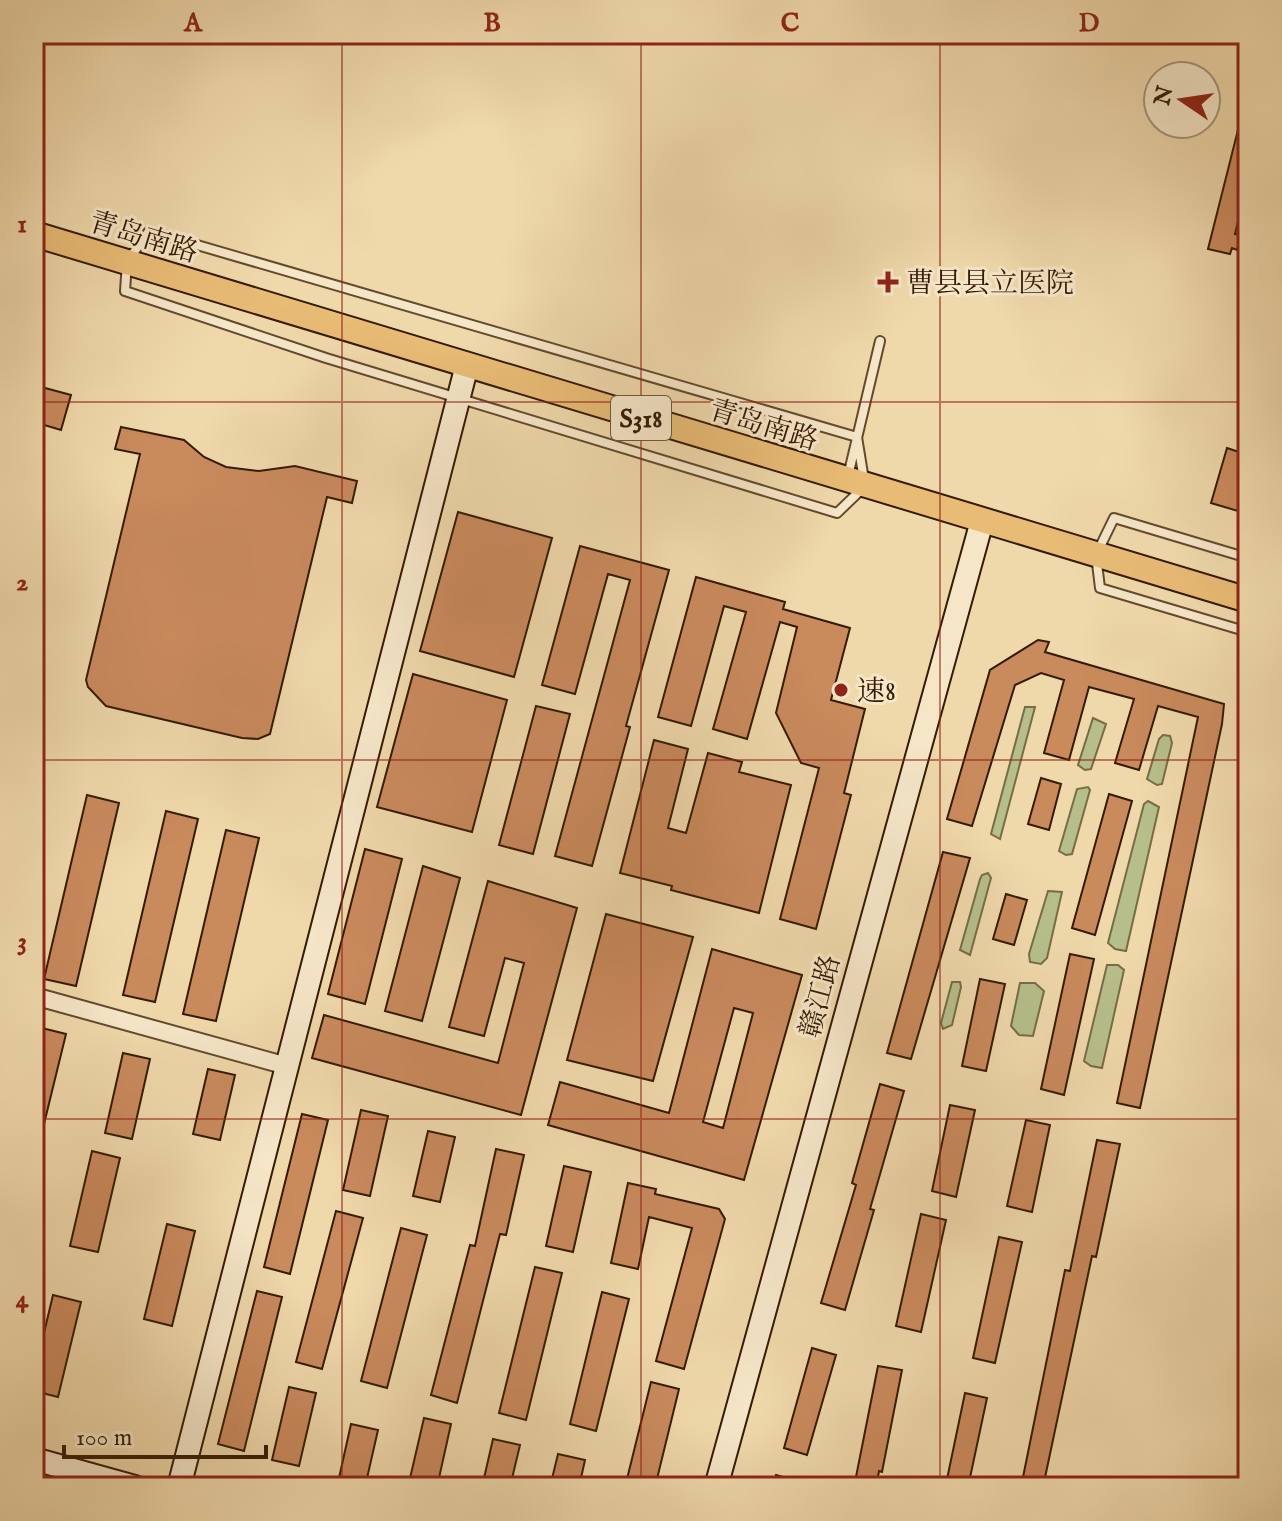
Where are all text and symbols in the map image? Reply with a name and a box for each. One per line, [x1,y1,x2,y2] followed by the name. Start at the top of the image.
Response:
[183,7,203,40] text: A
[483,7,501,40] text: B
[781,7,800,40] text: C
[1079,7,1100,40] text: D
[1142,60,1222,140] north arrow
[1148,84,1180,109] text: N
[85,205,202,272] street label: 青岛南路
[17,208,27,241] text: 1
[906,267,1074,302] place label: 曹县县立医院
[877,271,899,293] marker: 曹县县立医院
[705,393,822,460] street label: 青岛南路
[611,396,671,440] road number: S318
[16,566,28,599] text: 2
[857,675,896,710] place label: 速8
[832,681,850,699] marker: 速8
[17,925,27,958] text: 3
[794,952,849,1042] street label: 赣江路
[16,1283,30,1316] text: 4
[64,1409,266,1459] scale bar
[76,1423,132,1454] text: 100 m

